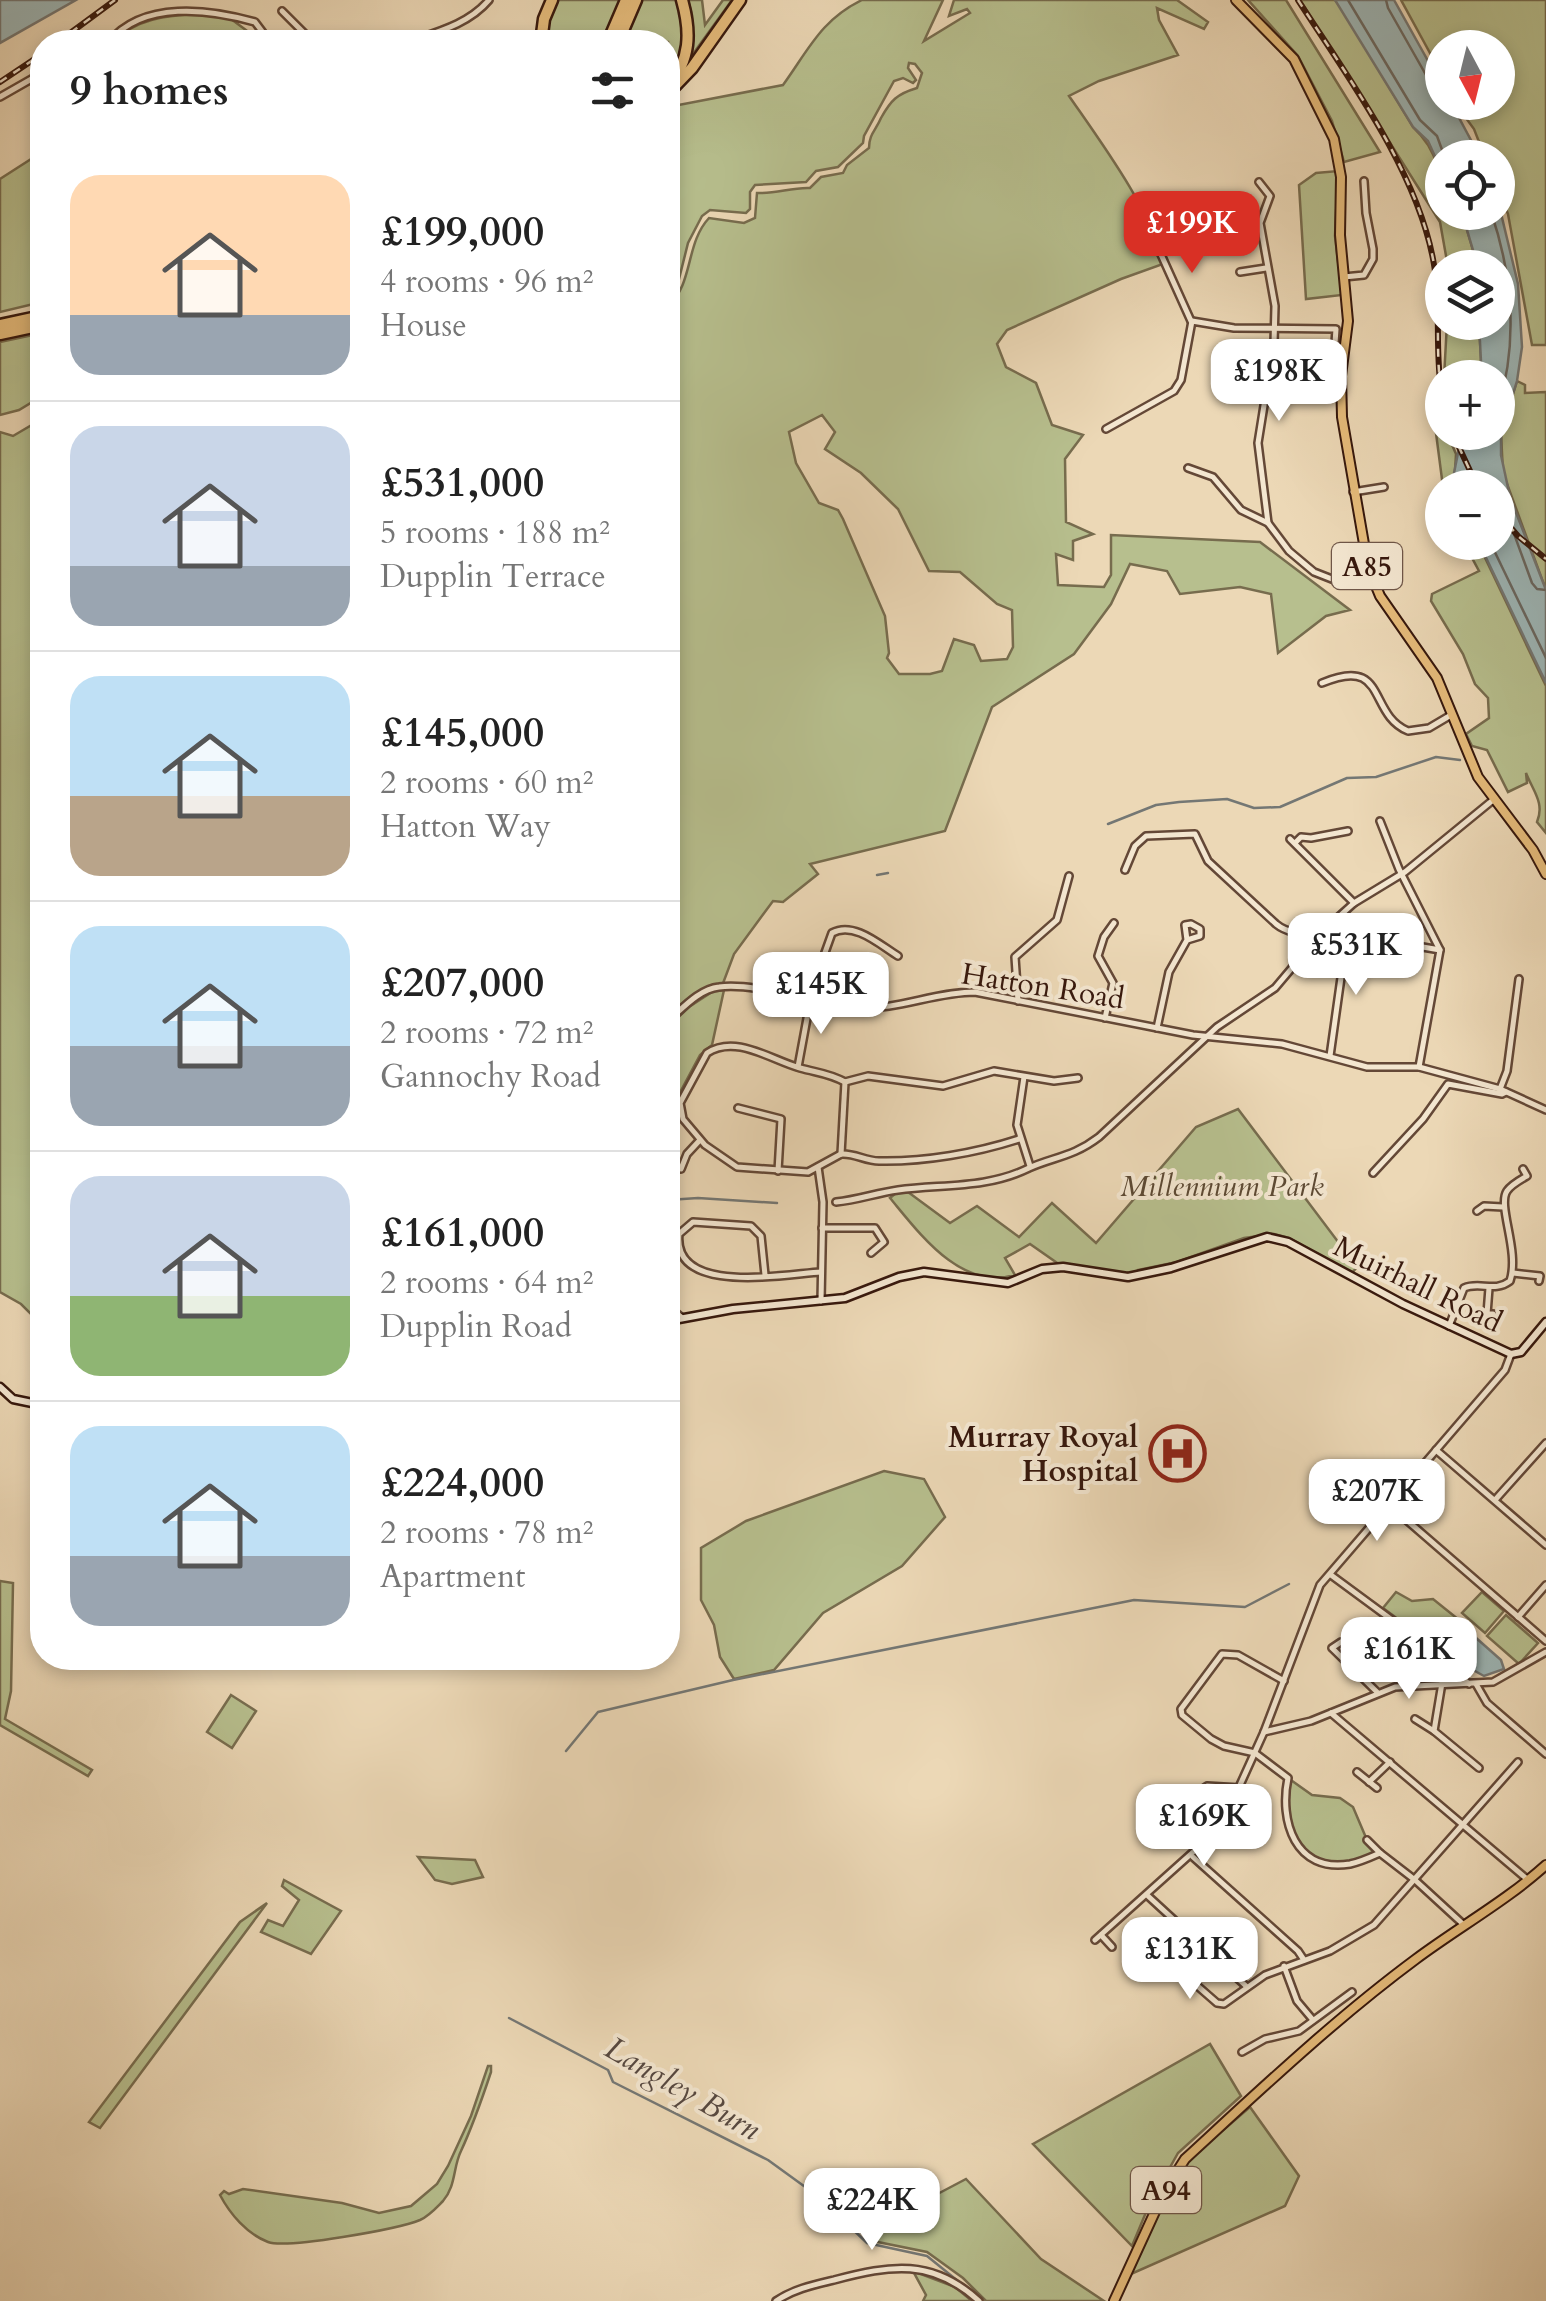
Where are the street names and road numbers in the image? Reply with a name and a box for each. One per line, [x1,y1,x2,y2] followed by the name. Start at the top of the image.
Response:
[1332,543,1402,589] road number: A85
[959,953,1127,1020] street label: Hatton Road
[1327,1226,1509,1343] street label: Muirhall Road
[1131,2167,1201,2213] road number: A94

